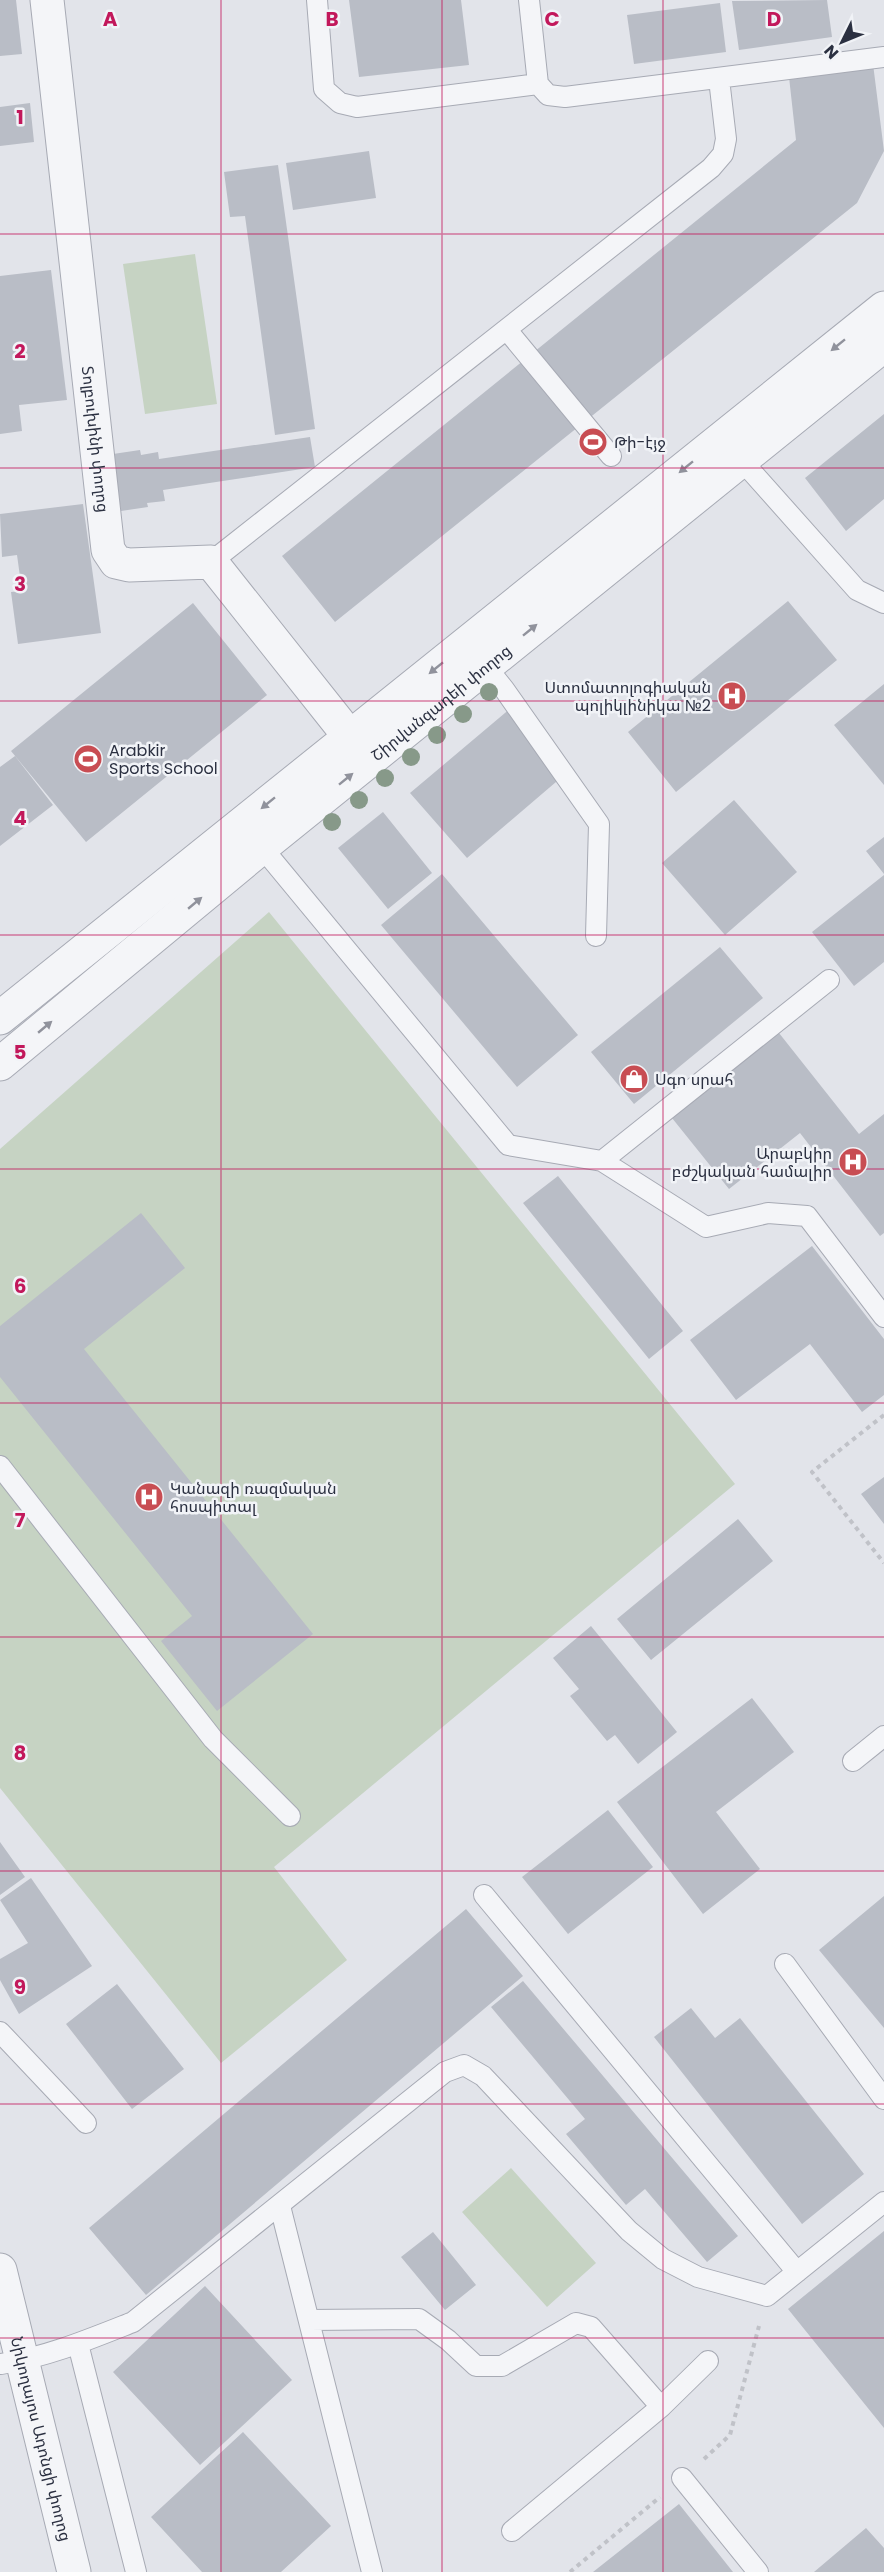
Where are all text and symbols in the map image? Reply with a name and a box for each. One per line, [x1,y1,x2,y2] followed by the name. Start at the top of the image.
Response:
[103,5,118,33] text: A
[325,5,339,33] text: B
[544,5,560,33] text: C
[767,5,781,33] text: D
[812,12,872,72] north arrow
[819,40,844,64] text: N
[16,103,24,131] text: 1
[14,337,26,365] text: 2
[831,338,846,350] one-way arrow
[76,365,115,514] street label: Տոլբուխինի փողոց
[577,426,609,458] sports icon: Թի-էյջ
[614,431,665,454] place label: Թի-էյջ
[679,460,694,473] one-way arrow
[14,570,26,598] text: 3
[522,623,538,636] one-way arrow
[366,639,516,766] street label: Շիրվանզադեի փողոց
[428,661,444,674] one-way arrow
[544,676,711,717] place label: Ստոմատոլոգիական պոլիկլինիկա №2
[716,680,748,712] hospital icon: Ստոմատոլոգիական պոլիկլինիկա №2
[109,739,218,780] place label: Arabkir Sports School
[72,743,104,775] sports icon: Arabkir Sports School
[338,772,354,785] one-way arrow
[260,796,275,809] one-way arrow
[13,804,27,832] text: 4
[187,896,203,909] one-way arrow
[37,1021,52,1034] one-way arrow
[14,1038,27,1066] text: 5
[618,1063,650,1095] shop icon: Սգո սրահ
[655,1068,733,1091] place label: Սգո սրահ
[672,1142,832,1183] place label: Արաբկիր բժշկական համալիր
[837,1146,869,1178] hospital icon: Արաբկիր բժշկական համալիր
[14,1272,26,1300] text: 6
[170,1477,337,1518] place label: Կանազի ռազմական հոսպիտալ
[133,1481,165,1513] hospital icon: Կանազի ռազմական հոսպիտալ
[15,1506,26,1534] text: 7
[14,1739,26,1767] text: 8
[14,1973,26,2001] text: 9
[5,2334,78,2544] street label: Նիկողայոս Ադոնցի փողոց

